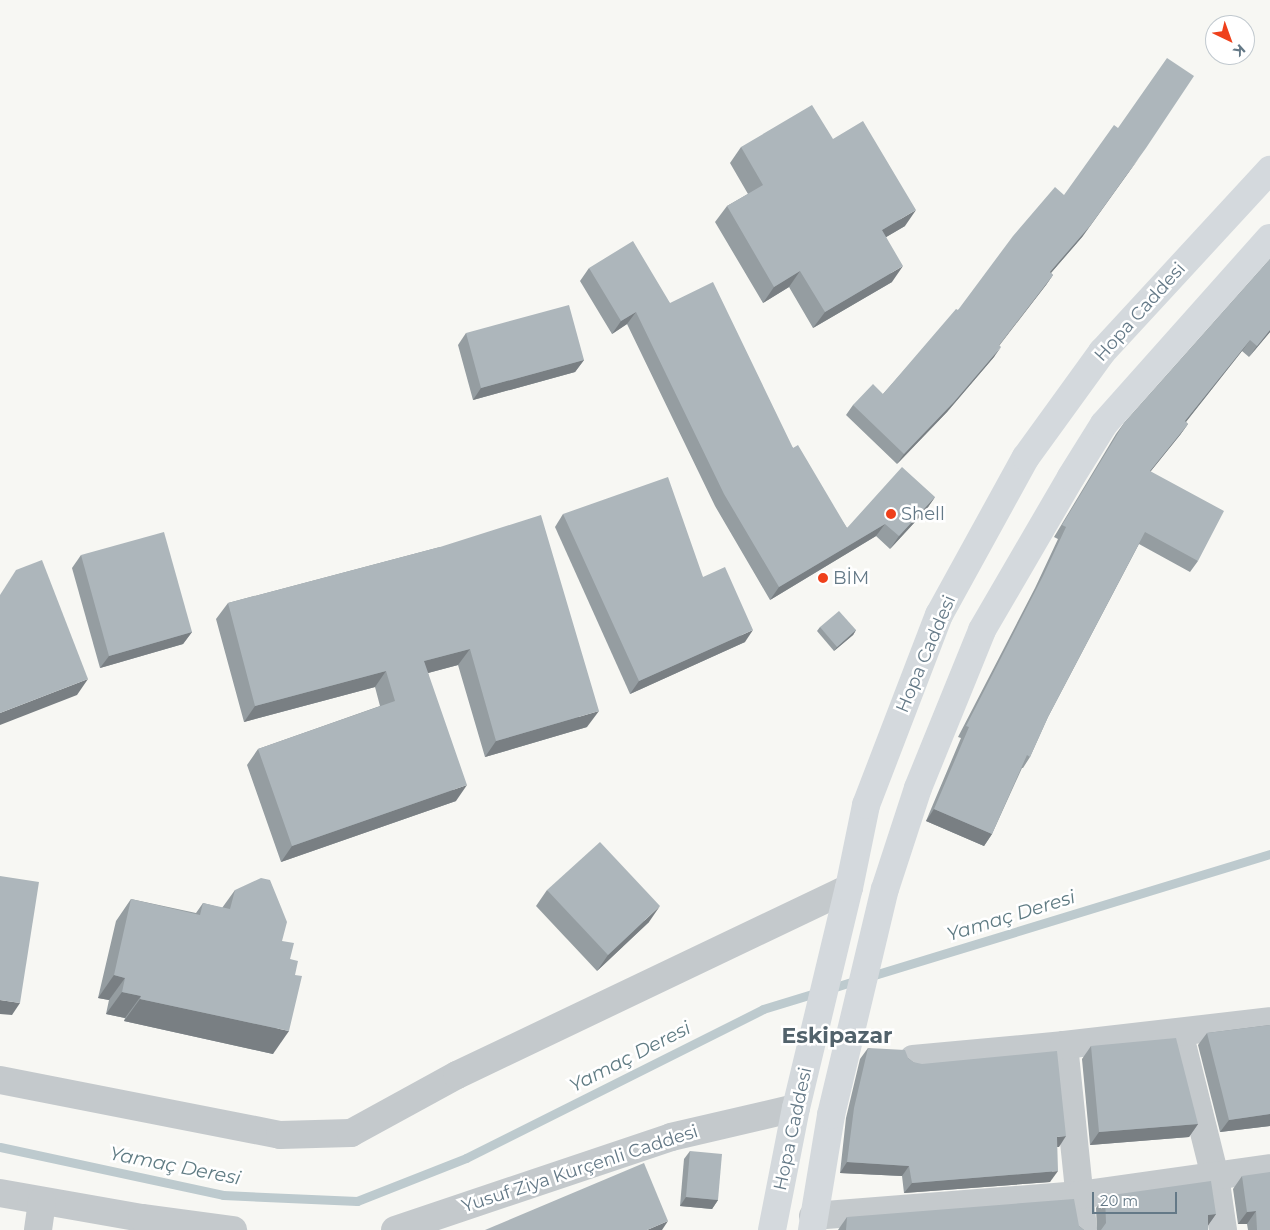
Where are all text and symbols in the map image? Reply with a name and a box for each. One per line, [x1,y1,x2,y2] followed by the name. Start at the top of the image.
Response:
[1205,15,1255,65] north arrow
[1229,40,1249,61] text: K
[1090,258,1190,366] street label: Hopa Caddesi
[901,503,945,525] place label: Shell
[885,508,897,520] marker: Shell
[833,567,869,589] place label: BİM
[817,572,829,584] marker: BİM
[892,592,960,716] street label: Hopa Caddesi
[944,886,1078,946] water label: Yamaç Deresi
[565,1017,695,1097] water label: Yamaç Deresi
[782,1023,892,1049] district label: Eskipazar
[769,1065,817,1193] street label: Hopa Caddesi
[459,1121,701,1217] street label: Yusuf Ziya Kurçenli Caddesi
[107,1142,243,1190] water label: Yamaç Deresi
[1095,1182,1180,1214] scale bar
[1100,1191,1138,1210] text: 20 m

